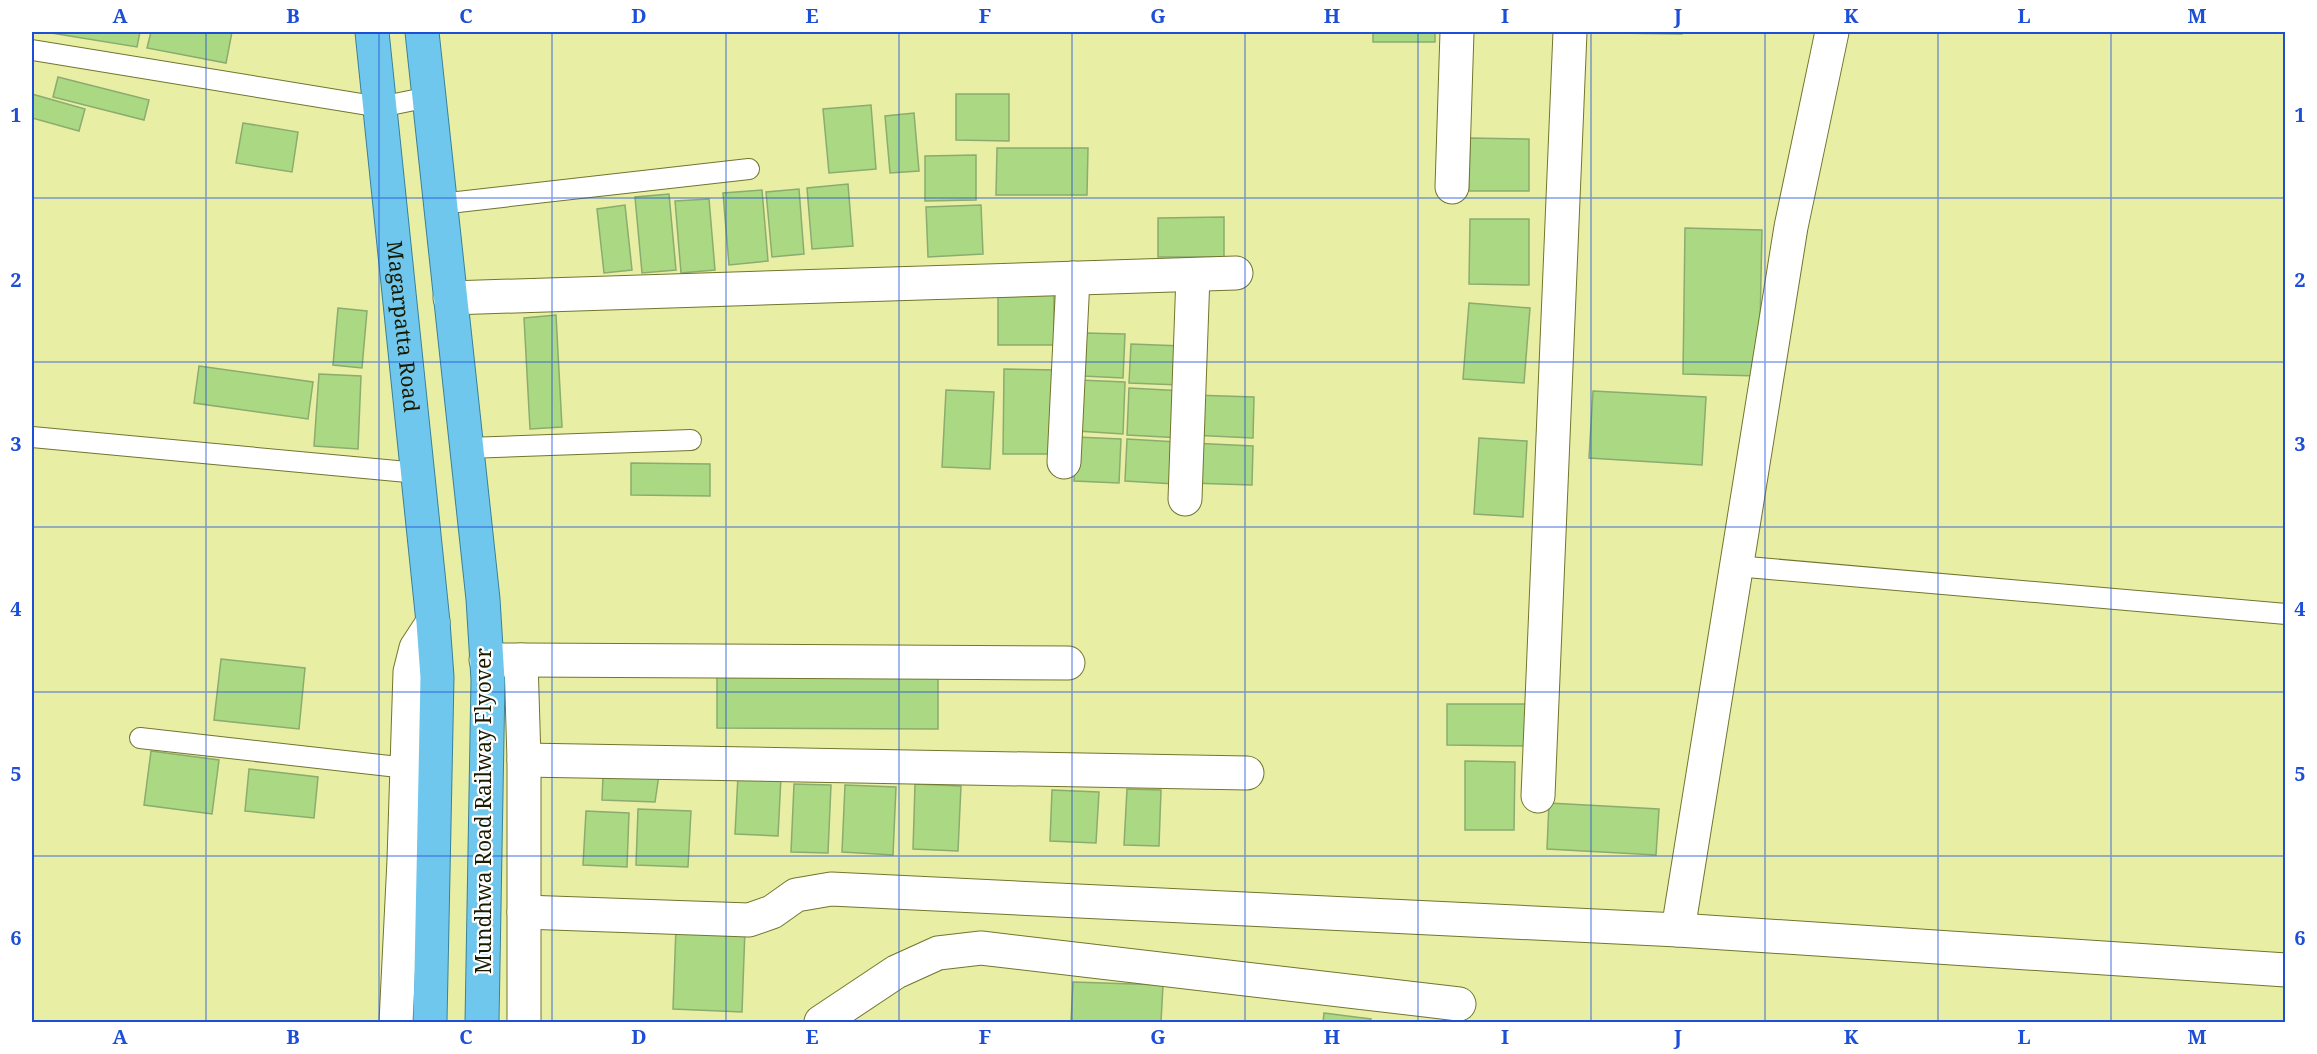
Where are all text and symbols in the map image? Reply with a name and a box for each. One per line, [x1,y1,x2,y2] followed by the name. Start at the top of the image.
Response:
[112,2,128,29] text: A
[286,2,300,29] text: B
[459,2,473,29] text: C
[631,2,647,29] text: D
[805,2,819,29] text: E
[979,2,991,29] text: F
[1150,2,1166,29] text: G
[1324,2,1340,29] text: H
[1501,2,1509,29] text: I
[1673,2,1682,29] text: J
[1844,2,1859,29] text: K
[2017,2,2031,29] text: L
[2187,2,2207,29] text: M
[10,101,22,128] text: 1
[2294,101,2306,128] text: 1
[381,239,426,413] street label: Magarpatta Road
[10,266,22,293] text: 2
[2294,266,2306,293] text: 2
[10,430,22,457] text: 3
[2294,430,2306,457] text: 3
[10,595,22,622] text: 4
[2294,595,2306,622] text: 4
[469,648,497,974] street label: Mundhwa Road Railway Flyover
[10,760,22,787] text: 5
[2294,760,2306,787] text: 5
[10,924,22,951] text: 6
[2294,924,2306,951] text: 6
[112,1023,128,1050] text: A
[286,1023,300,1050] text: B
[459,1023,473,1050] text: C
[631,1023,647,1050] text: D
[805,1023,819,1050] text: E
[979,1023,991,1050] text: F
[1150,1023,1166,1050] text: G
[1324,1023,1340,1050] text: H
[1501,1023,1509,1050] text: I
[1673,1023,1682,1050] text: J
[1844,1023,1859,1050] text: K
[2017,1023,2031,1050] text: L
[2187,1023,2207,1050] text: M

